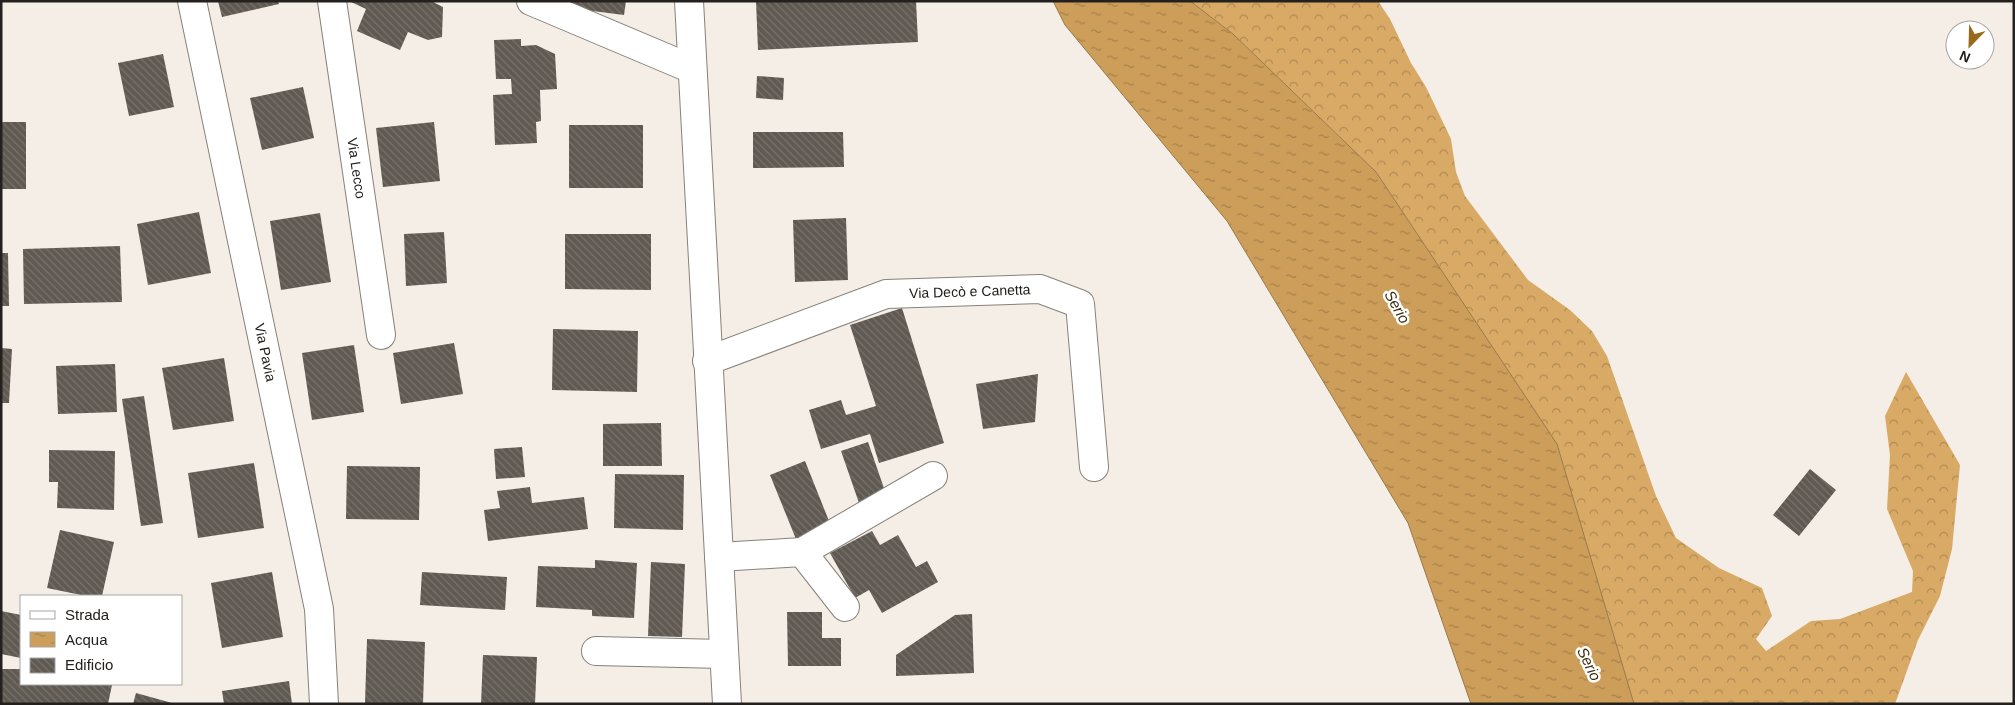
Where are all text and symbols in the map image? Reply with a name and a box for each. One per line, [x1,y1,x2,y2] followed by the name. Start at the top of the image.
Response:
[1945,20,1995,70] north arrow
[1957,48,1973,66] text: N
[344,137,369,200] street label: Via Lecco
[909,281,1031,301] street label: Via Decò e Canetta
[1381,287,1414,326] water label: Serio
[252,322,279,383] street label: Via Pavia
[20,595,182,685] legend
[65,606,110,623] text: Strada
[65,631,108,648] text: Acqua
[1574,644,1605,683] water label: Serio
[65,656,113,673] text: Edificio

